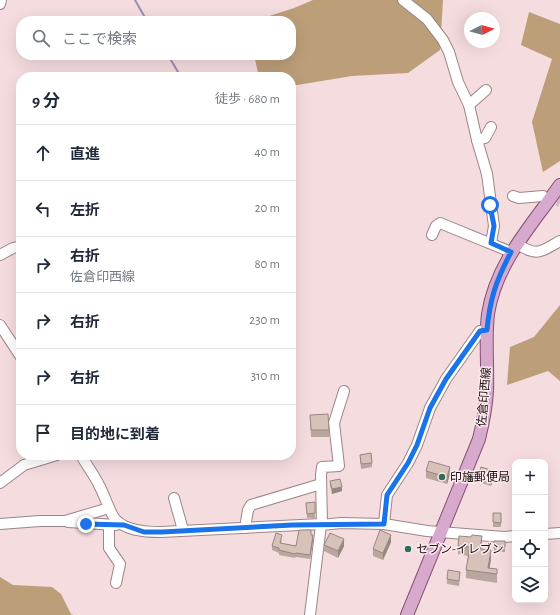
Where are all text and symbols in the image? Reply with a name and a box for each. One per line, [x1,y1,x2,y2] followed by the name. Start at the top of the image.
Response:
[464,12,500,48] north arrow
[16,16,296,60] search box
[30,27,52,49] icon: search
[62,32,137,47] text: ここで検索
[32,92,60,109] text: 9 分
[215,93,280,106] text: 徒歩 · 680 m
[32,142,54,164] icon: ahead
[254,146,280,159] text: 40 m
[70,147,100,162] text: 直進
[481,196,499,214] route start
[32,198,54,220] icon: left
[255,202,280,215] text: 20 m
[70,203,100,218] text: 左折
[70,249,100,264] text: 右折
[32,254,54,276] icon: right
[254,258,280,271] text: 80 m
[70,271,135,284] text: 佐倉印西線
[32,310,54,332] icon: right
[249,314,280,327] text: 230 m
[70,315,100,330] text: 右折
[32,366,54,388] icon: right
[474,366,493,427] street label: 佐倉印西線
[251,370,280,383] text: 310 m
[70,371,100,386] text: 右折
[32,422,54,444] icon: arrive
[70,427,160,442] text: 目的地に到着
[512,459,548,603] map controls
[512,459,548,495] button: +
[450,470,510,483] place label: 印旛郵便局
[437,472,447,482] marker: 印旛郵便局
[512,495,548,531] button: −
[77,515,95,533] route end
[512,531,548,567] button: locate
[416,542,504,555] place label: セブン-イレブン
[403,544,413,554] marker: セブン-イレブン
[512,567,548,603] button: layers

